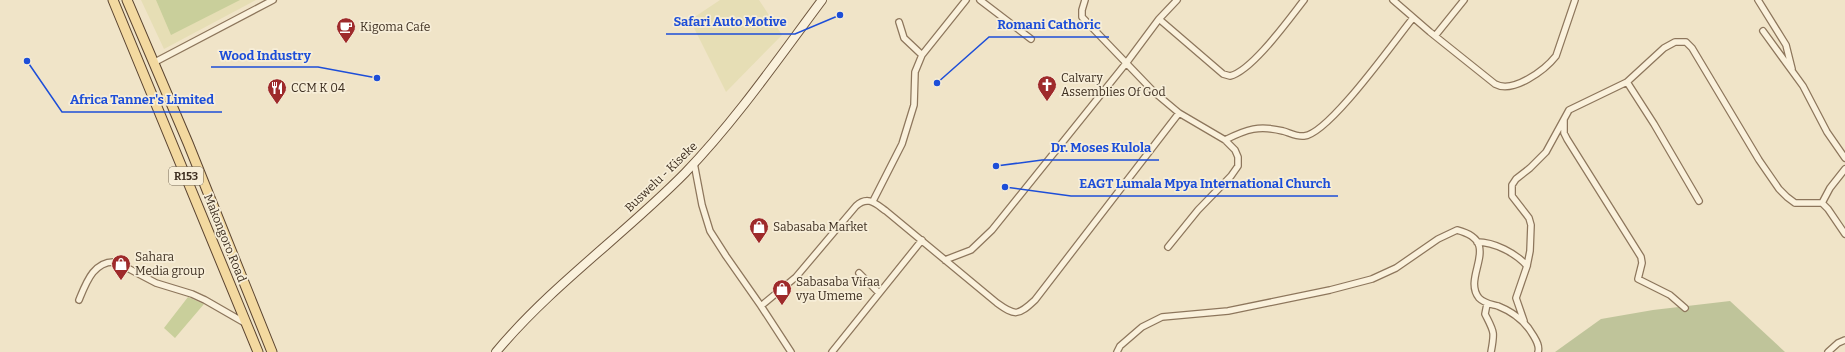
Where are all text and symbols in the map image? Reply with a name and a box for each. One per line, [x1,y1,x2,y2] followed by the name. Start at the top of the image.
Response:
[666,9,795,34] callout: Safari Auto Motive
[989,12,1109,37] callout: Romani Cathoric
[673,14,787,29] text: Safari Auto Motive
[335,16,357,44] cafe icon: Kigoma Cafe
[997,17,1101,32] text: Romani Cathoric
[360,20,430,34] place label: Kigoma Cafe
[211,42,318,67] callout: Wood Industry
[219,48,312,63] text: Wood Industry
[1061,71,1166,99] place label: Calvary Assemblies Of God
[1036,74,1058,102] church icon: Calvary Assemblies Of God
[266,77,288,105] restaurant icon: CCM K 04
[291,81,345,95] place label: CCM K 04
[62,87,222,112] callout: Africa Tanner's Limited
[70,92,214,107] text: Africa Tanner's Limited
[1042,135,1159,160] callout: Dr. Moses Kulola
[622,139,700,215] street label: Buswelu - Kiseke
[1051,140,1152,155] text: Dr. Moses Kulola
[169,167,203,185] road number: R153
[1071,171,1338,196] callout: EAGT Lumala Mpya International Church
[1079,176,1331,191] text: EAGT Lumala Mpya International Church
[201,192,249,284] street label: Makongoro Road
[748,216,770,244] shop icon: Sabasaba Market
[773,220,868,234] place label: Sabasaba Market
[135,250,205,278] place label: Sahara Media group
[110,253,132,281] shop icon: Sahara Media group
[795,275,880,303] place label: Sabasaba Vifaa vya Umeme
[771,278,793,306] shop icon: Sabasaba Vifaa vya Umeme

